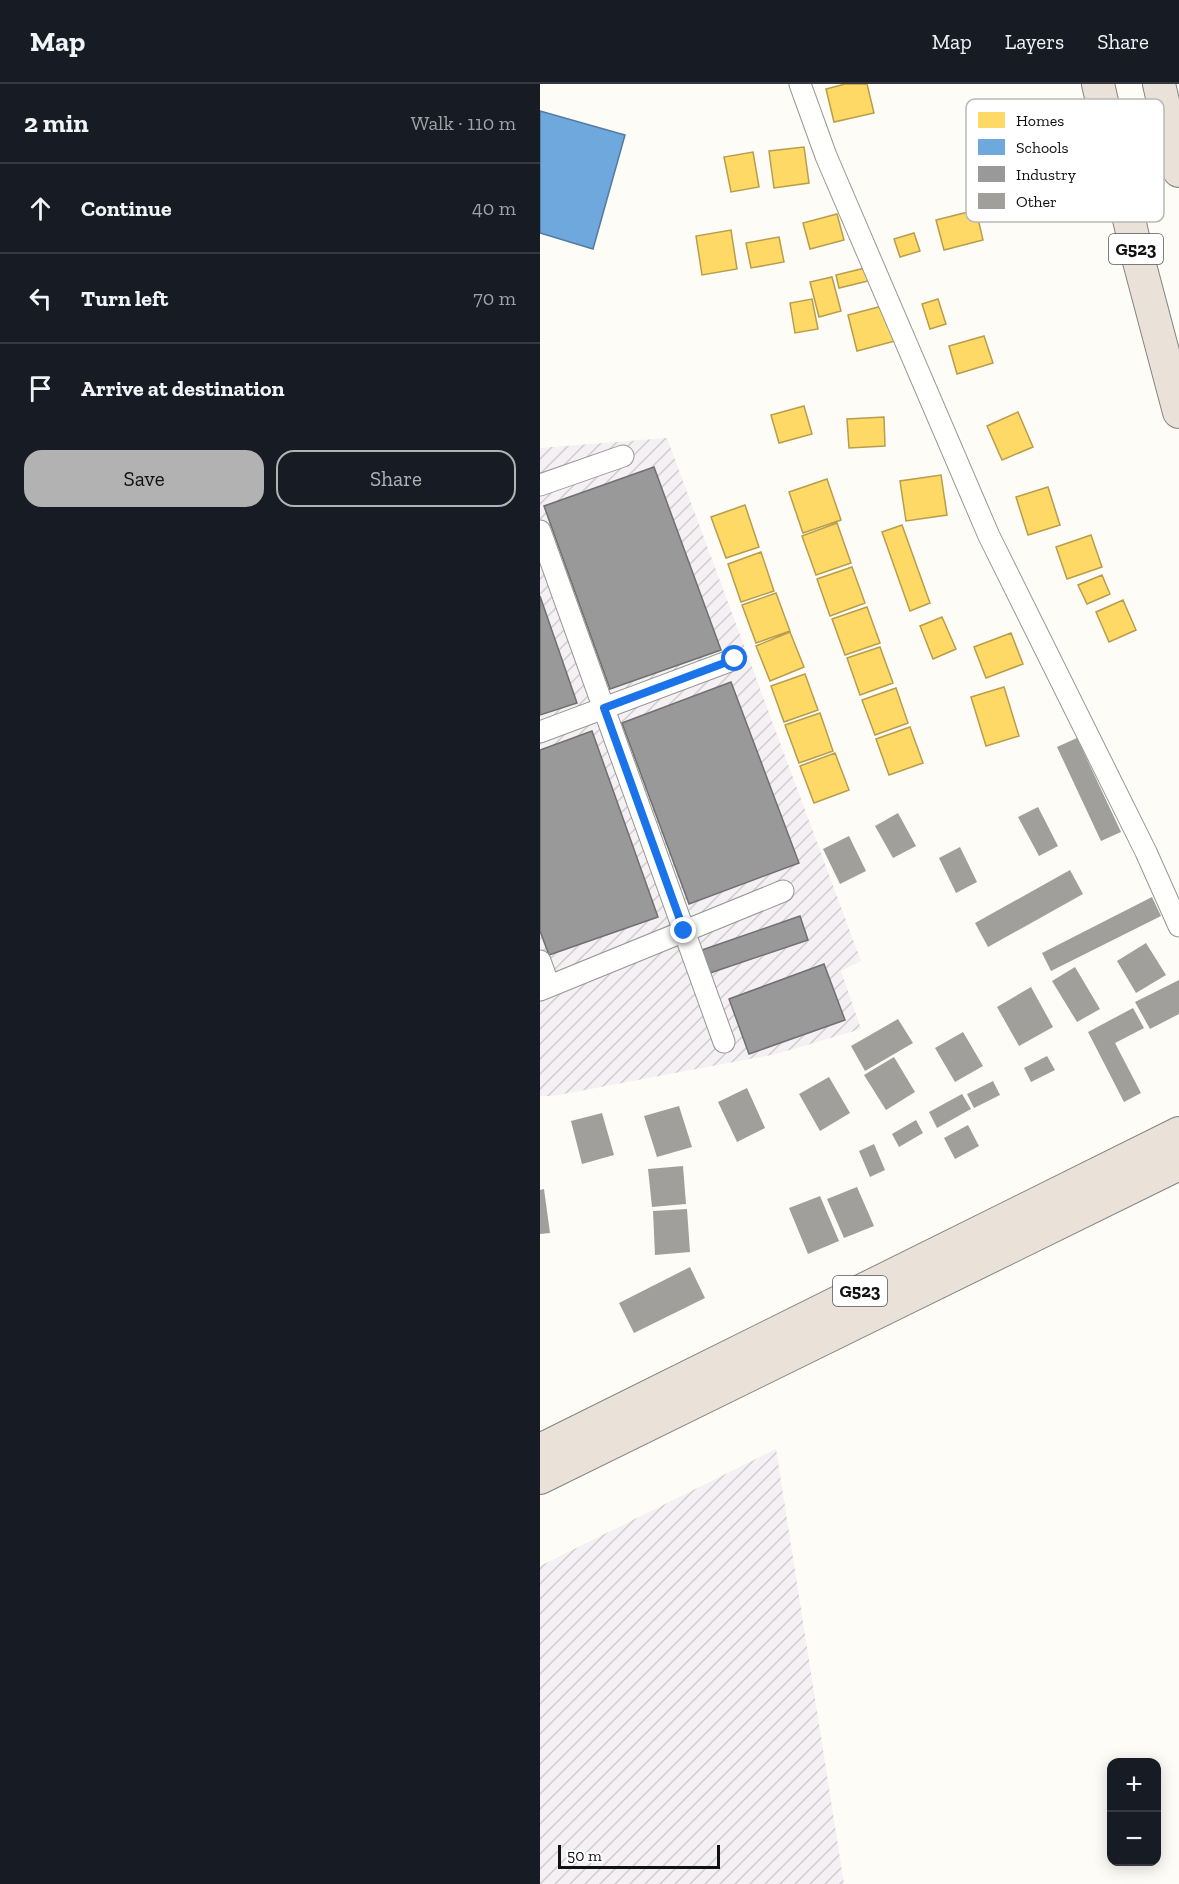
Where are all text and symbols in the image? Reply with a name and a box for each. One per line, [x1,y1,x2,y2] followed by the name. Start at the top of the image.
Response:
[30,25,85,58] text: Map
[932,29,972,54] text: Map
[1005,29,1064,54] text: Layers
[1097,29,1149,54] text: Share
[966,99,1164,222] legend
[24,107,89,139] text: 2 min
[411,111,516,135] text: Walk · 110 m
[1016,111,1064,130] text: Homes
[1016,138,1069,157] text: Schools
[1016,165,1077,184] text: Industry
[24,192,57,225] icon: ahead
[1016,192,1057,211] text: Other
[81,195,172,222] text: Continue
[472,196,516,220] text: 40 m
[1109,234,1163,264] road number: G523
[24,282,57,315] icon: left
[81,285,168,312] text: Turn left
[473,286,516,310] text: 70 m
[24,372,57,405] icon: arrive
[81,375,284,402] text: Arrive at destination
[24,450,264,507] button: Save
[276,450,516,507] button: Share
[721,645,747,671] route start
[670,917,696,943] route end
[833,1276,887,1306] road number: G523
[1107,1758,1161,1866] map controls
[1107,1758,1161,1812] button: +
[1107,1812,1161,1866] button: −
[558,1842,720,1870] scale bar
[567,1846,602,1865] text: 50 m

